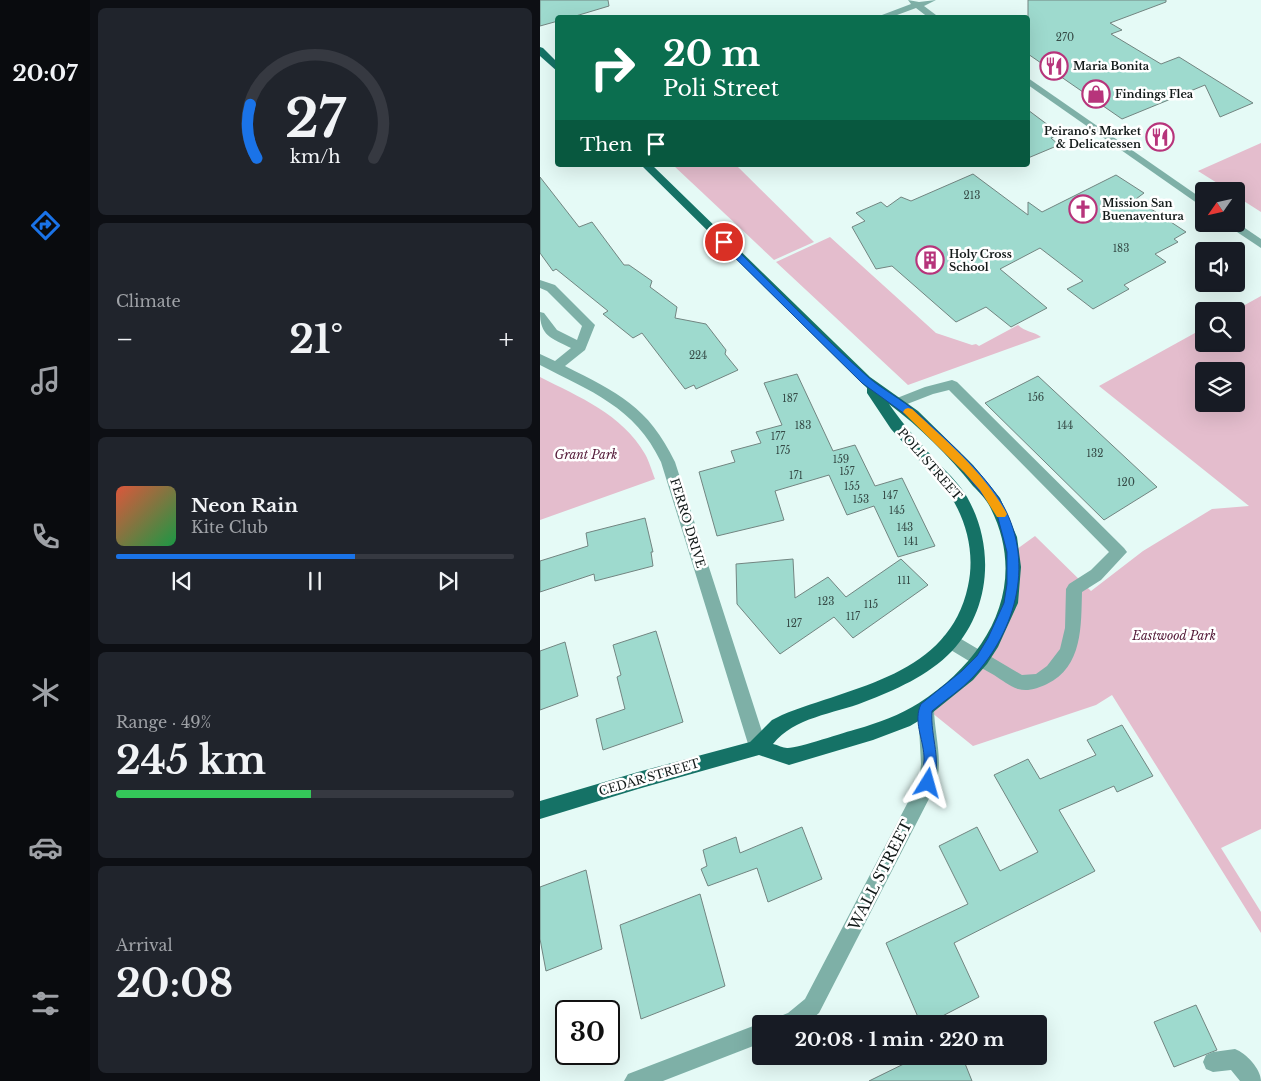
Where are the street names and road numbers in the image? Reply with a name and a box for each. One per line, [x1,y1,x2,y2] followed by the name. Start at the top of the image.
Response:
[895,425,966,503] street label: POLI STREET
[667,476,709,570] street label: FERRO DRIVE
[597,755,701,799] street label: CEDAR STREET
[844,817,916,934] street label: WALL STREET

